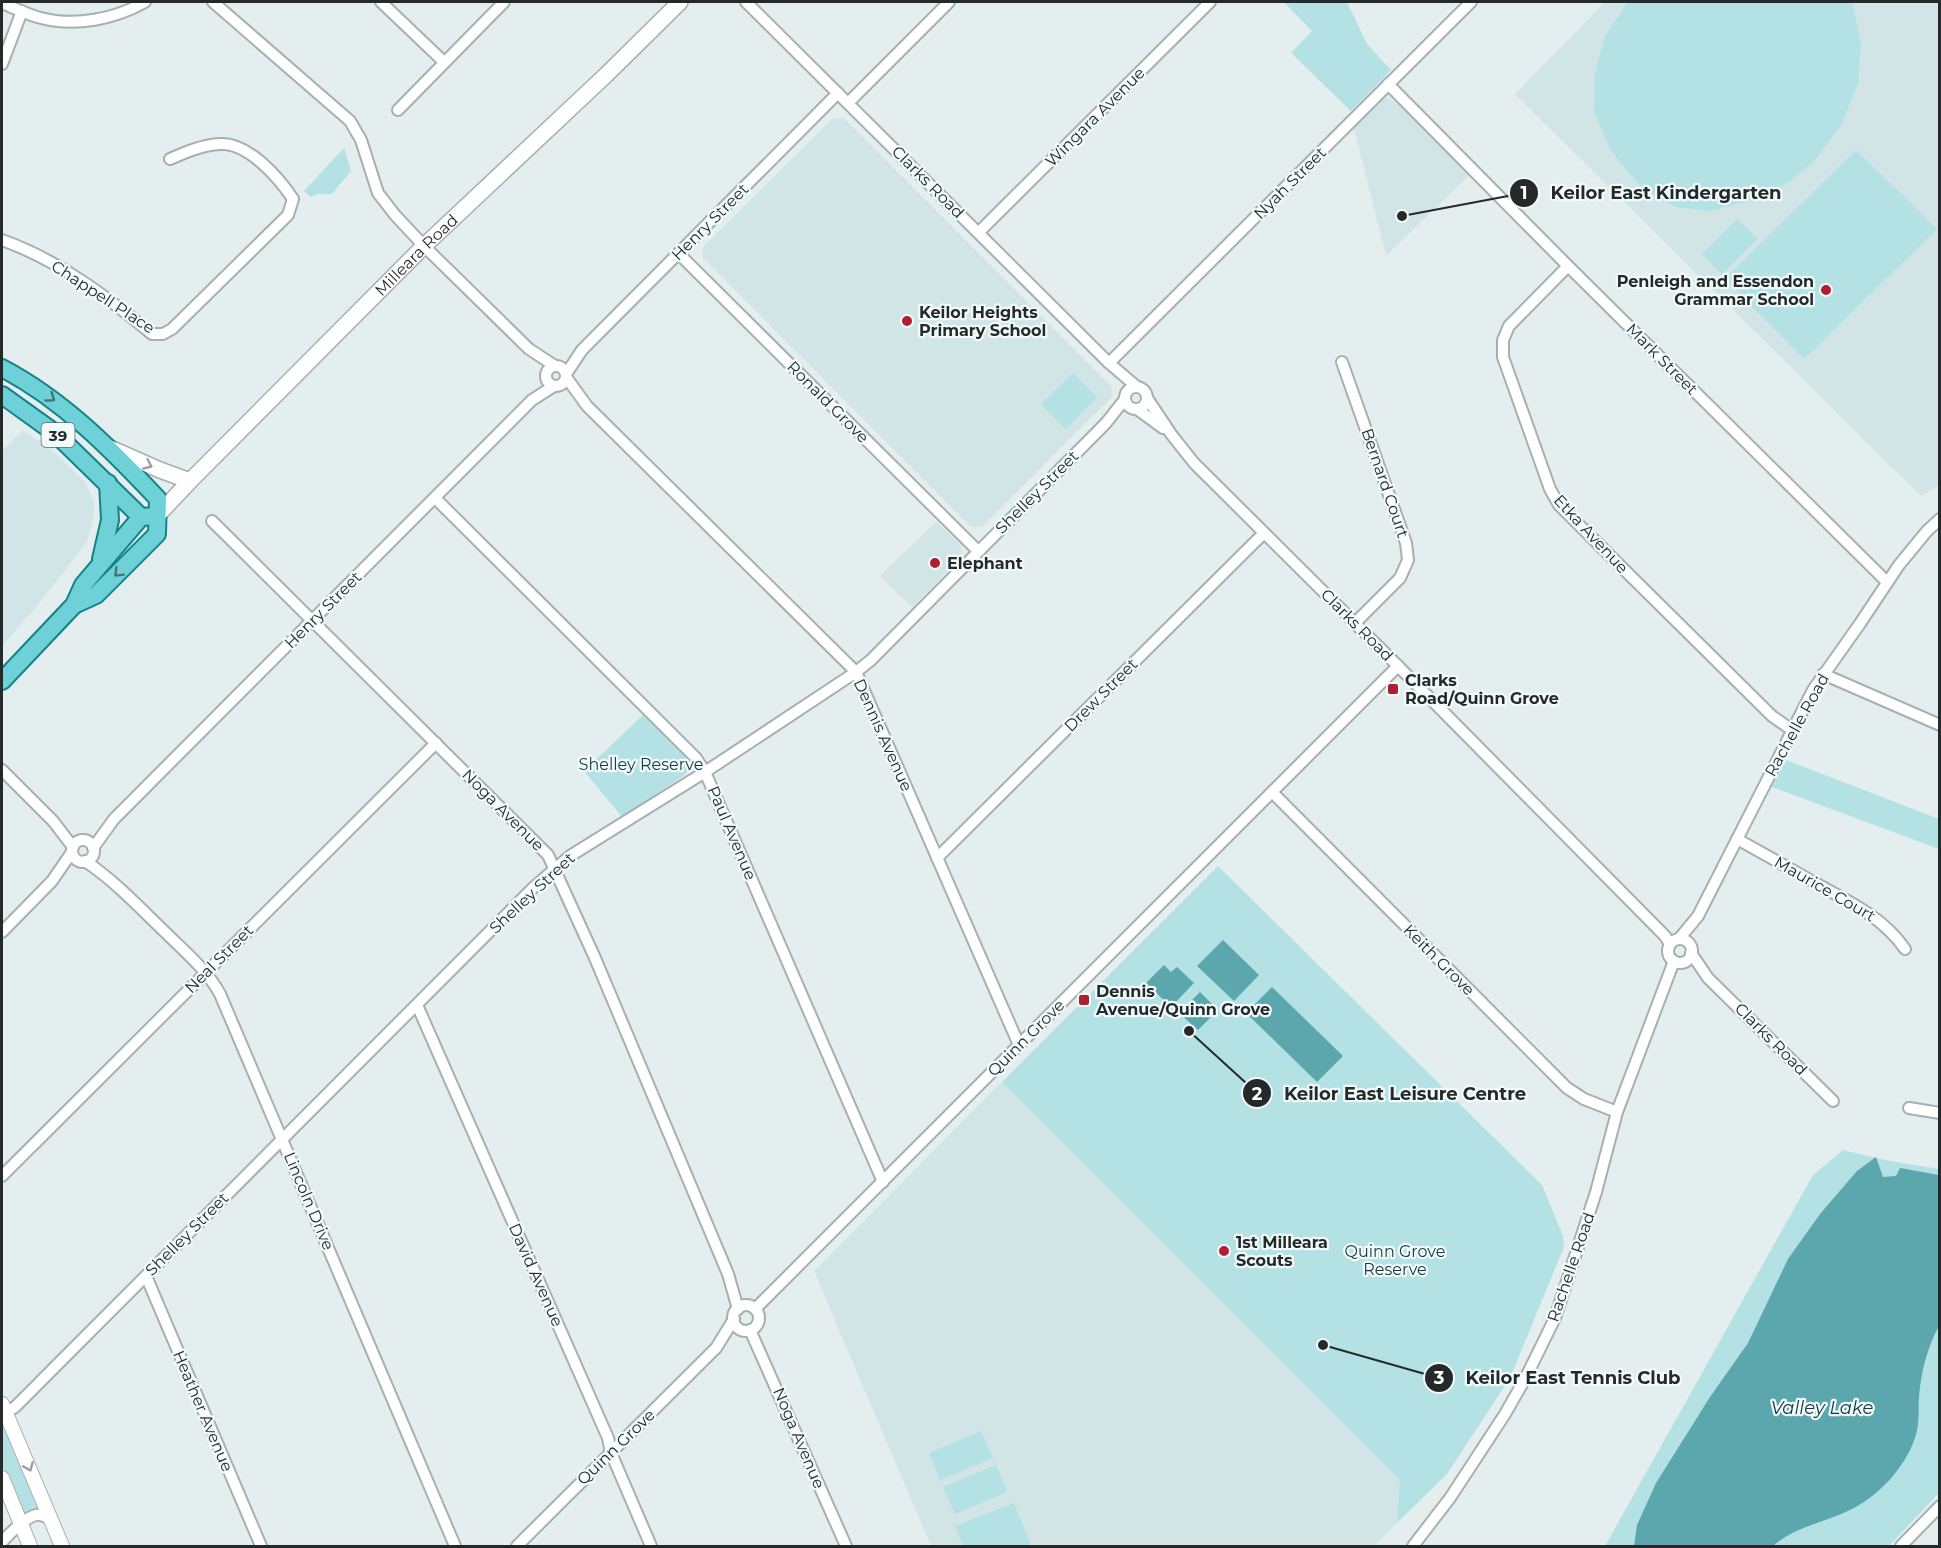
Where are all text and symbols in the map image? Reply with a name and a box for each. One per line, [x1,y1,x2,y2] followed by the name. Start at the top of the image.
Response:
[1041,63,1149,171] street label: Wingara Avenue
[888,142,968,222] street label: Clarks Road
[1250,143,1330,223] street label: Nyah Street
[1509,175,1794,211] callout: Keilor East Kindergarten
[668,179,753,264] street label: Henry Street
[1520,182,1528,204] text: 1
[1550,182,1782,204] text: Keilor East Kindergarten
[371,210,461,299] street label: Milleara Road
[48,256,158,338] street label: Chappell Place
[1617,272,1814,309] place label: Penleigh and Essendon Grammar School
[1819,283,1833,297] marker: Penleigh and Essendon Grammar School
[919,303,1046,340] place label: Keilor Heights Primary School
[900,314,914,328] marker: Keilor Heights Primary School
[1622,319,1702,399] street label: Mark Street
[783,357,873,447] street label: Ronald Grove
[45,391,56,402] one-way arrow
[42,423,74,447] road number: 39
[1357,426,1413,541] street label: Bernard Court
[991,446,1083,538] street label: Shelley Street
[142,458,153,470] one-way arrow
[1550,491,1632,577] street label: Etka Avenue
[947,554,1023,573] place label: Elephant
[928,556,942,570] marker: Elephant
[115,565,126,576] one-way arrow
[281,567,366,652] street label: Henry Street
[1317,585,1397,665] street label: Clarks Road
[1060,654,1142,736] street label: Drew Street
[1761,670,1833,780] street label: Rachelle Road
[1405,671,1559,708] place label: Clarks Road/Quinn Grove
[850,676,916,794] street label: Dennis Avenue
[1386,682,1400,696] marker: Clarks Road/Quinn Grove
[579,755,703,774] park label: Shelley Reserve
[458,765,548,855] street label: Noga Avenue
[704,783,760,883] street label: Paul Avenue
[485,848,579,937] street label: Shelley Street
[1771,852,1879,926] street label: Maurice Court
[1399,920,1479,1000] street label: Keith Grove
[181,921,257,997] street label: Neal Street
[1095,982,1270,1019] place label: Dennis Avenue/Quinn Grove
[1077,993,1091,1007] marker: Dennis Avenue/Quinn Grove
[984,996,1068,1080] street label: Quinn Grove
[1731,999,1811,1079] street label: Clarks Road
[1242,1075,1538,1111] callout: Keilor East Leisure Centre
[1252,1083,1263,1105] text: 2
[1284,1083,1526,1105] text: Keilor East Leisure Centre
[280,1149,338,1253] street label: Lincoln Drive
[141,1188,233,1280] street label: Shelley Street
[1543,1210,1599,1324] street label: Rachelle Road
[505,1220,567,1330] street label: David Avenue
[1236,1233,1328,1270] place label: 1st Milleara Scouts
[1345,1242,1445,1279] park label: Quinn Grove Reserve
[1217,1244,1231,1258] marker: 1st Milleara Scouts
[169,1348,237,1474] street label: Heather Avenue
[1424,1360,1693,1396] callout: Keilor East Tennis Club
[1433,1367,1445,1389] text: 3
[1465,1367,1681,1389] text: Keilor East Tennis Club
[769,1385,829,1491] street label: Noga Avenue
[1771,1397,1873,1419] water label: Valley Lake
[573,1405,659,1489] street label: Quinn Grove
[22,1461,34,1472] one-way arrow

